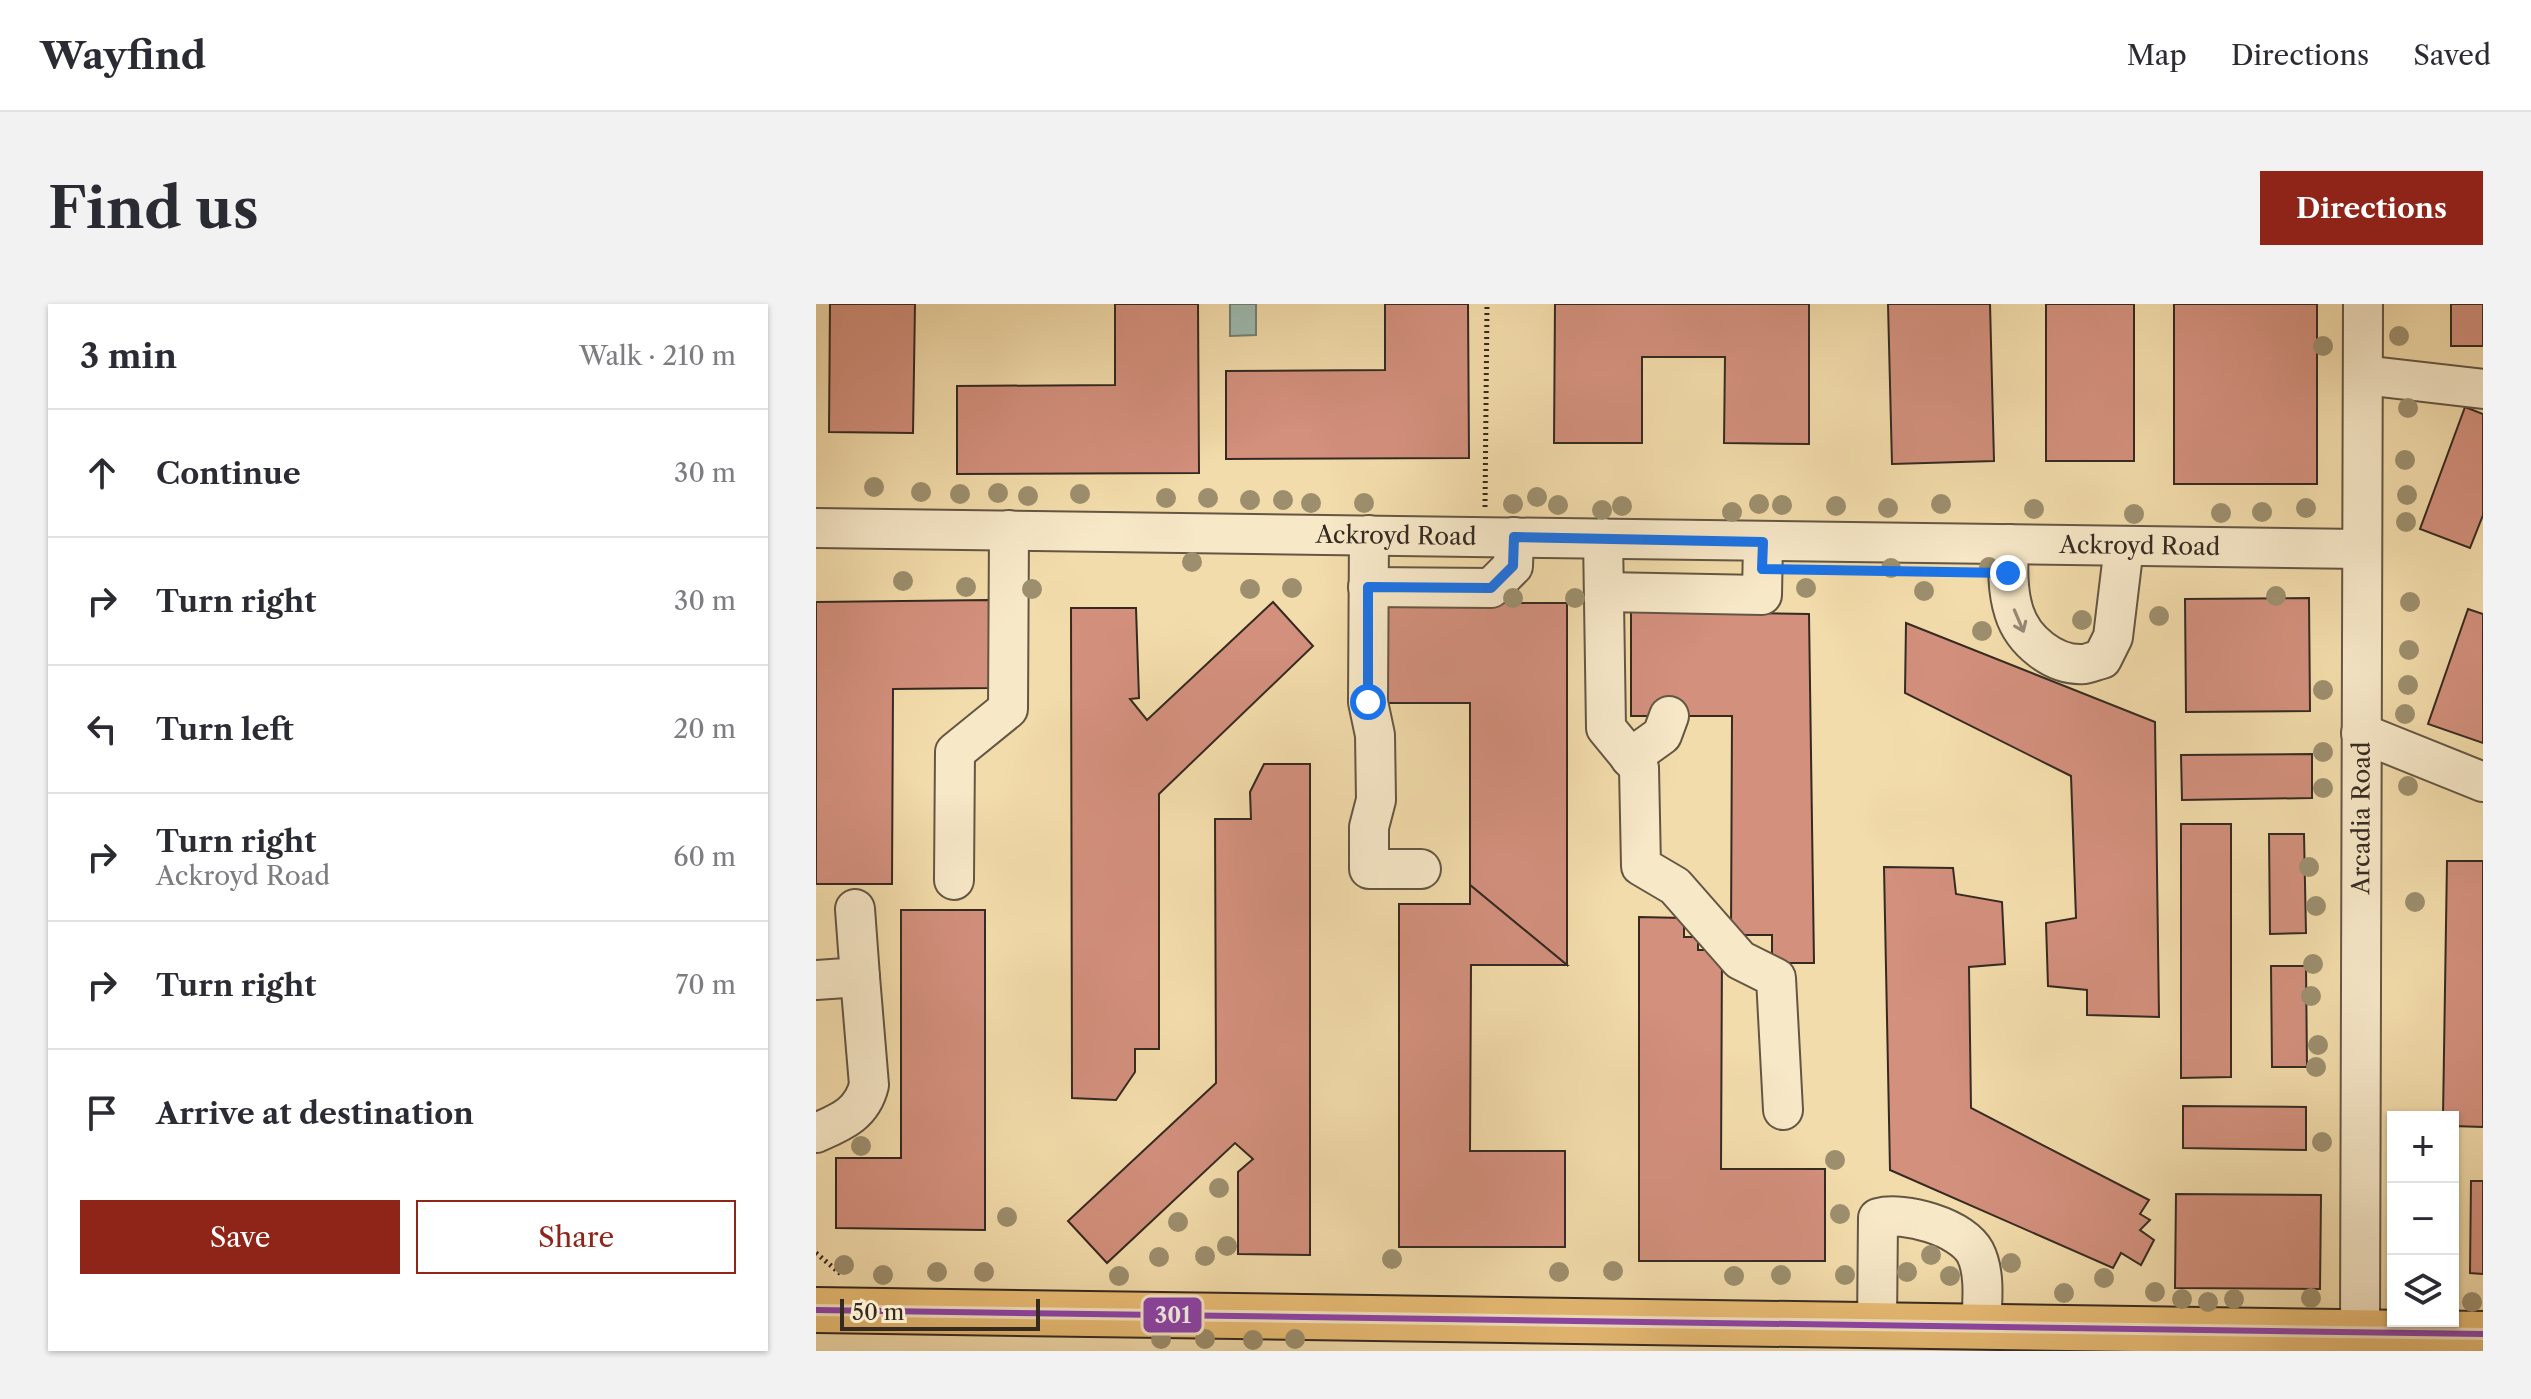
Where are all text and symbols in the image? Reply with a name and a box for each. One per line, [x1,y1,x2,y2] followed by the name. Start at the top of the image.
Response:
[40,32,206,79] text: Wayfind
[2127,38,2187,72] text: Map
[2231,38,2369,72] text: Directions
[2413,38,2491,72] text: Saved
[2260,171,2483,245] button: Directions
[48,174,259,243] text: Find us
[80,335,177,377] text: 3 min
[579,340,736,372] text: Walk · 210 m
[80,451,124,495] icon: ahead
[156,455,301,492] text: Continue
[674,457,736,489] text: 30 m
[1314,520,1477,551] street label: Ackroyd Road
[2058,530,2221,561] street label: Ackroyd Road
[1990,555,2026,591] route end
[80,579,124,623] icon: right
[156,583,316,620] text: Turn right
[674,585,736,617] text: 30 m
[2012,608,2027,632] one-way arrow
[1350,684,1386,720] route start
[80,707,124,751] icon: left
[156,711,293,748] text: Turn left
[673,713,736,745] text: 20 m
[2346,741,2376,896] street label: Arcadia Road
[156,823,316,860] text: Turn right
[80,835,124,879] icon: right
[673,841,736,873] text: 60 m
[156,860,330,892] text: Ackroyd Road
[80,963,124,1007] icon: right
[156,967,316,1004] text: Turn right
[676,969,736,1001] text: 70 m
[80,1091,124,1135] icon: arrive
[156,1095,474,1132] text: Arrive at destination
[2387,1111,2459,1327] map controls
[2387,1111,2459,1183] button: +
[2387,1183,2459,1255] button: −
[80,1200,400,1274] button: Save
[416,1200,736,1274] button: Share
[2387,1255,2459,1327] button: layers
[840,1295,1040,1331] scale bar
[1142,1296,1203,1334] line badge: 301
[852,1299,904,1326] text: 50 m
[1155,1302,1191,1329] text: 301

